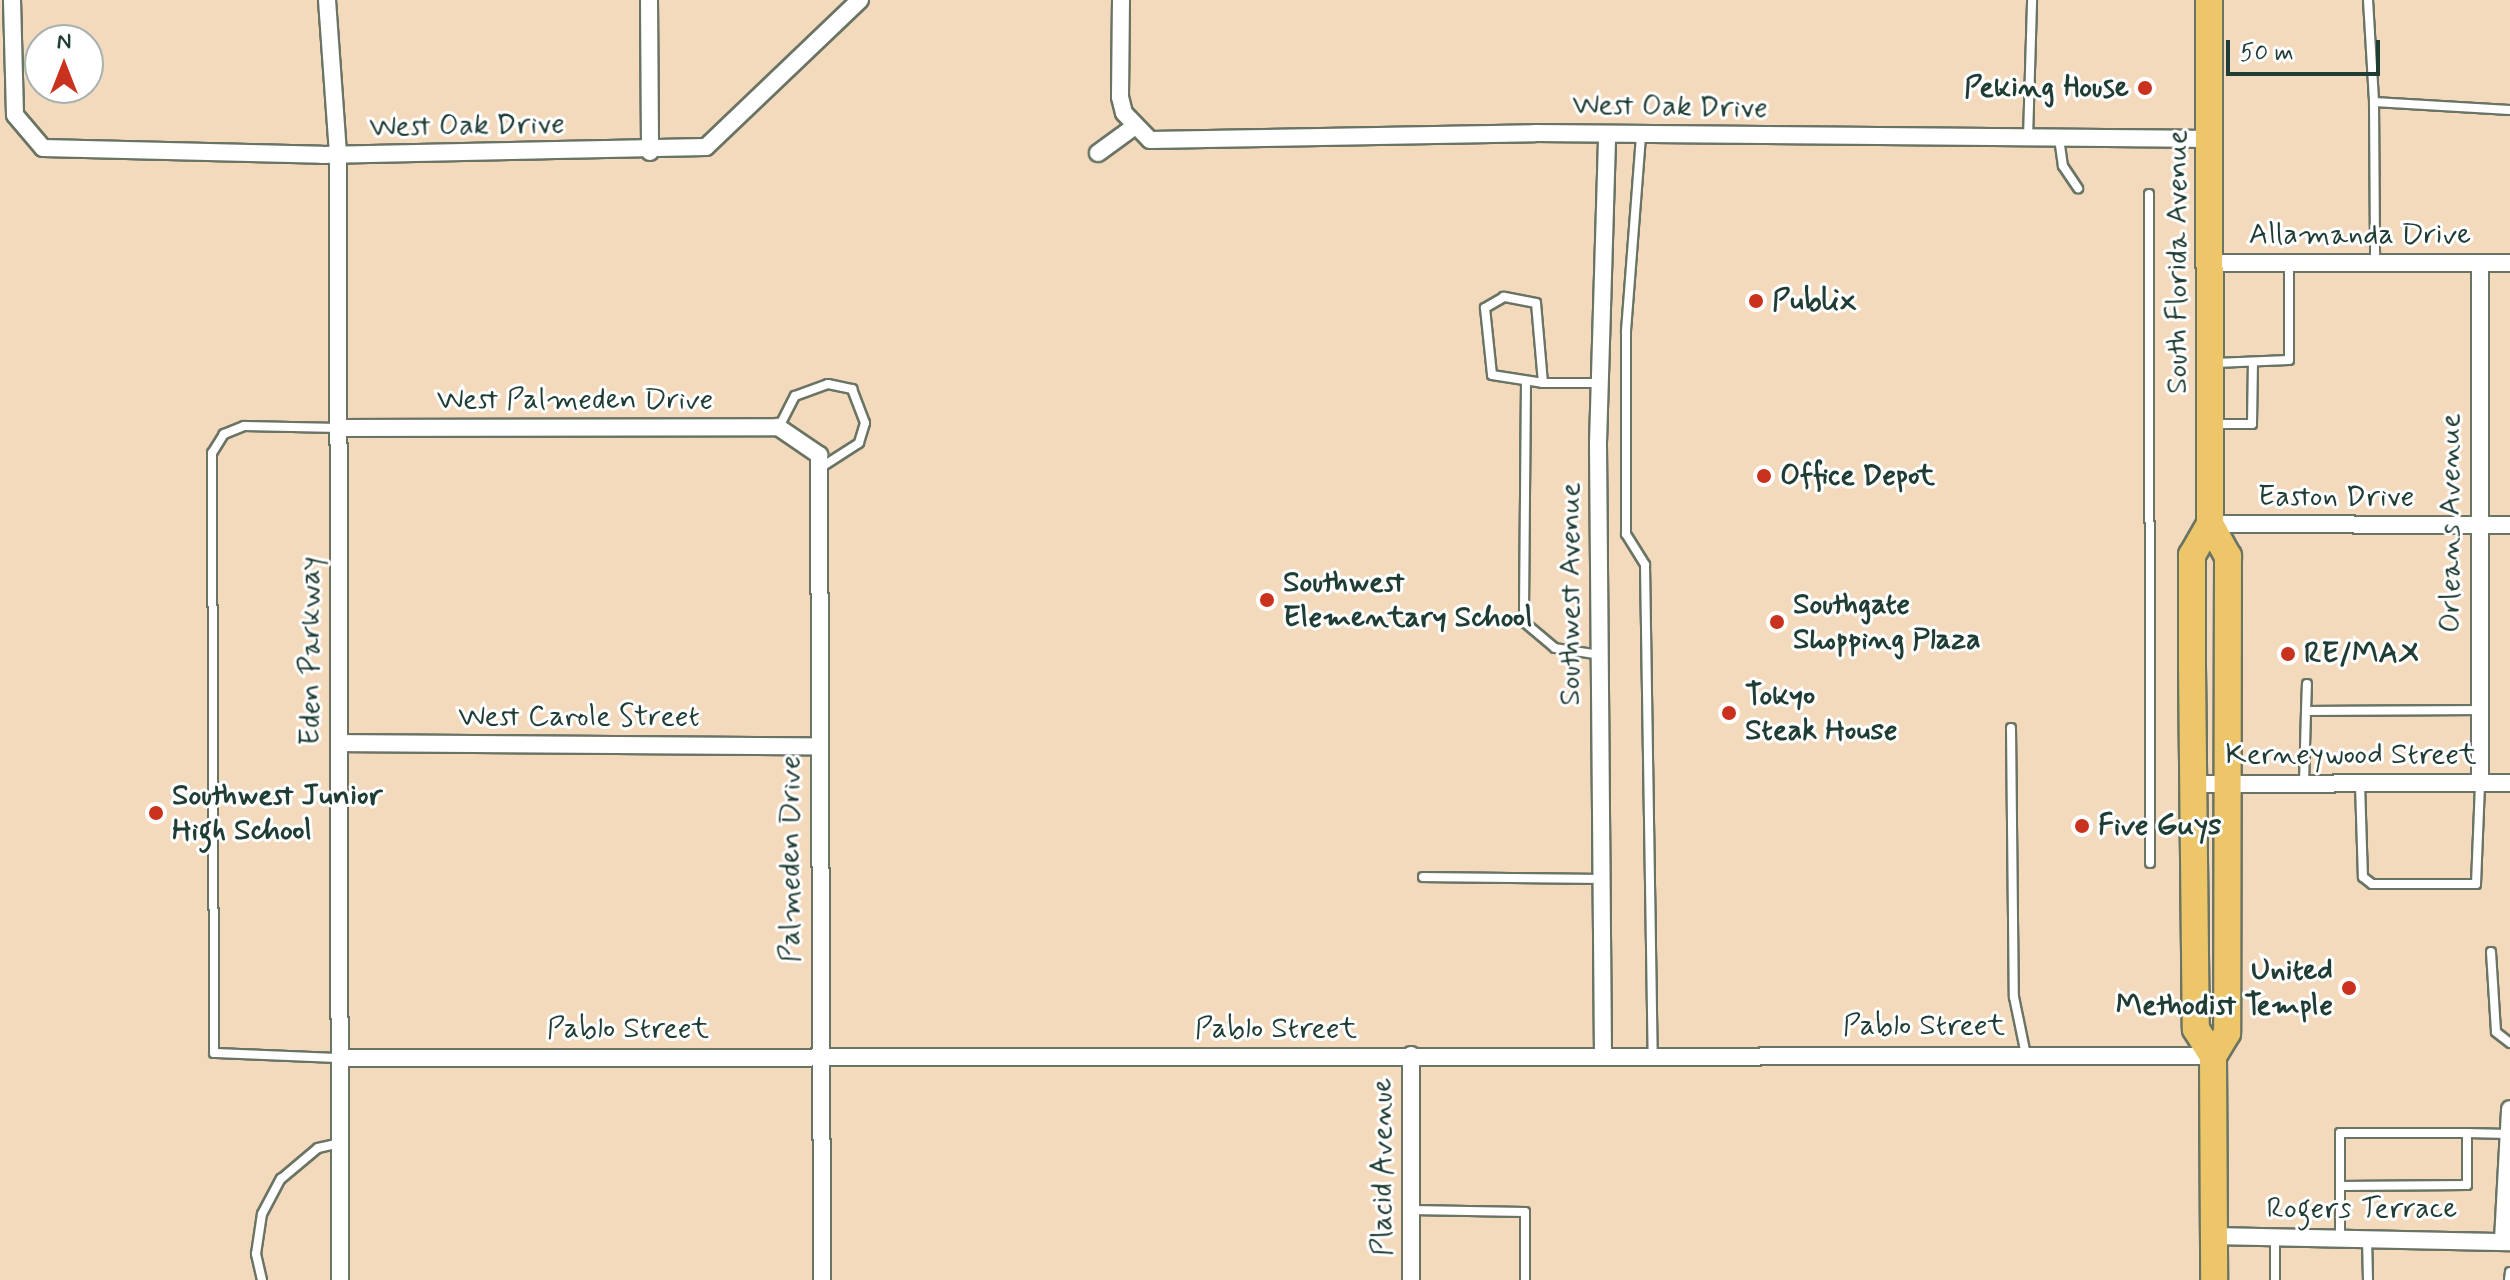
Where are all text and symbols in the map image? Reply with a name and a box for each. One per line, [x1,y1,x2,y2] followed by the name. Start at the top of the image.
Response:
[24,24,104,104] north arrow
[2230,24,2384,74] scale bar
[57,28,71,56] text: N
[2240,38,2294,69] text: 50 m
[1959,70,2129,106] place label: Peking House
[2136,79,2154,97] marker: Peking House
[1573,87,1767,127] street label: West Oak Drive
[370,106,564,146] street label: West Oak Drive
[2160,130,2196,394] street label: South Florida Avenue
[2250,217,2470,253] street label: Allamanda Drive
[1772,283,1856,319] place label: Publix
[1747,292,1765,310] marker: Publix
[438,382,712,418] street label: West Palmeden Drive
[2433,417,2469,629] street label: Orleans Avenue
[1780,458,1934,494] place label: Office Depot
[1755,467,1773,485] marker: Office Depot
[2259,479,2413,515] street label: Easton Drive
[1553,482,1589,706] street label: Southwest Avenue
[293,561,329,741] street label: Eden Parkway
[1283,565,1532,636] place label: Southwest Elementary School
[1793,587,1983,658] place label: Southgate Shopping Plaza
[1258,591,1276,609] marker: Southwest Elementary School
[1768,613,1786,631] marker: Southgate Shopping Plaza
[2304,636,2420,672] place label: RE/MAX
[2279,645,2297,663] marker: RE/MAX
[1745,678,1896,748] place label: Tokyo Steak House
[456,699,702,735] street label: West Carole Street
[1720,704,1738,722] marker: Tokyo Steak House
[2225,737,2477,773] street label: Kerneywood Street
[773,757,809,961] street label: Palmeden Drive
[172,778,383,848] place label: Southwest Junior High School
[147,804,165,822] marker: Southwest Junior High School
[2098,808,2217,844] place label: Five Guys
[2073,817,2091,835] marker: Five Guys
[2116,953,2333,1024] place label: United Methodist Temple
[2340,979,2358,997] marker: United Methodist Temple
[1843,1008,2005,1044] street label: Pablo Street
[547,1011,709,1047] street label: Pablo Street
[1195,1011,1357,1047] street label: Pablo Street
[1365,1079,1401,1255] street label: Placid Avenue
[2269,1191,2455,1227] street label: Rogers Terrace

